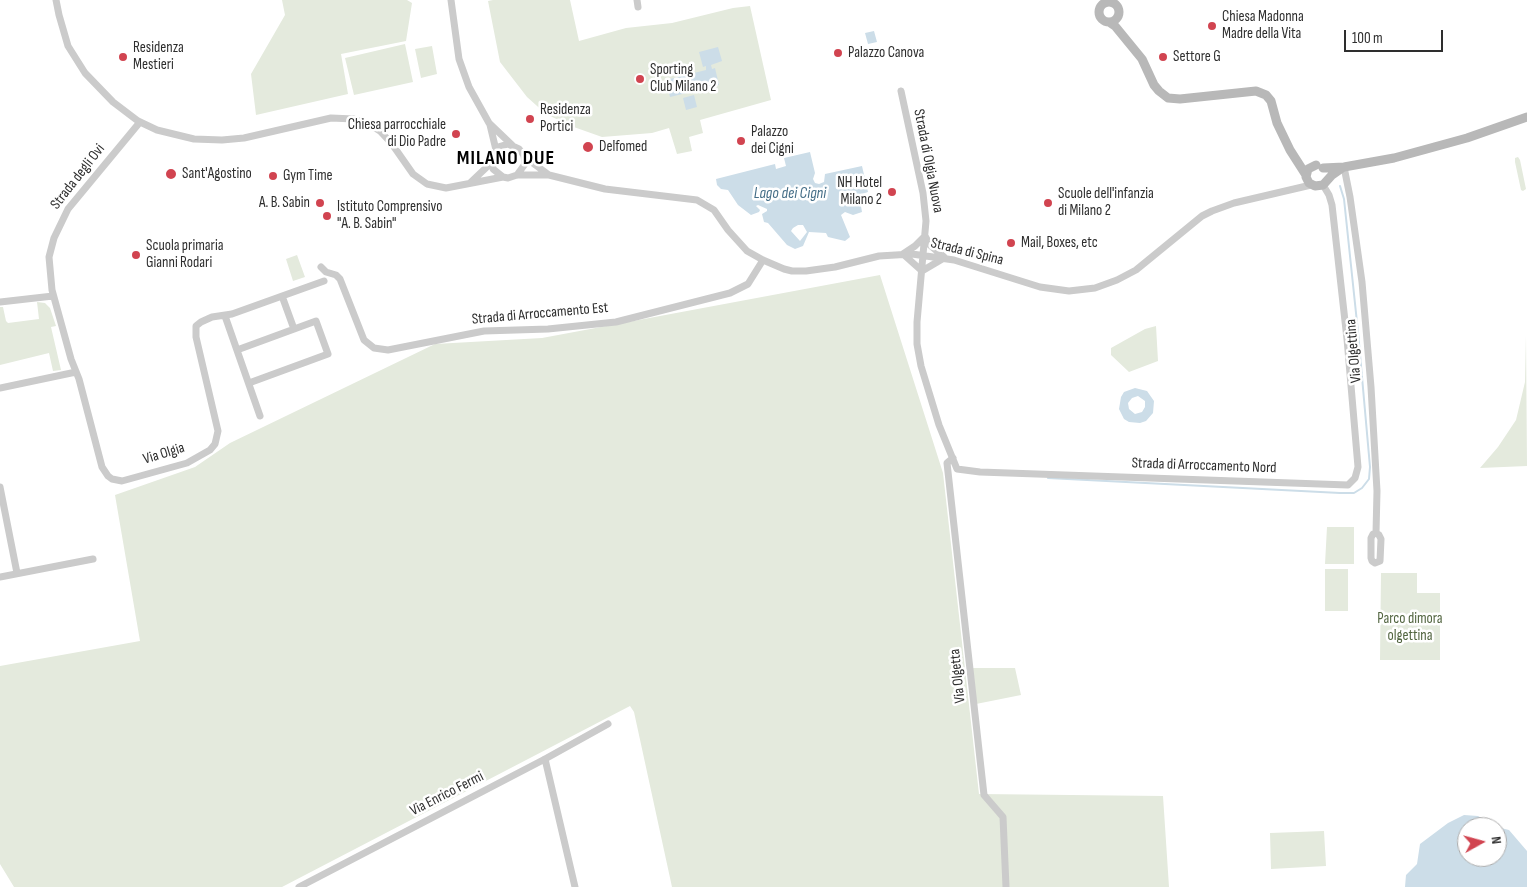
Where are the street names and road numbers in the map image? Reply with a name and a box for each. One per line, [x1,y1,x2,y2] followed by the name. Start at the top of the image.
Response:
[909,108,947,214] street label: Strada di Olgia Nuova
[47,141,109,213] street label: Strada degli Ovi
[929,234,1005,270] street label: Strada di Spina
[471,299,609,329] street label: Strada di Arroccamento Est
[1342,318,1366,384] street label: Via Olgettina
[141,439,187,469] street label: Via Olgia
[1131,454,1277,478] street label: Strada di Arroccamento Nord
[946,648,970,704] street label: Via Olgetta
[407,768,487,820] street label: Via Enrico Fermi

